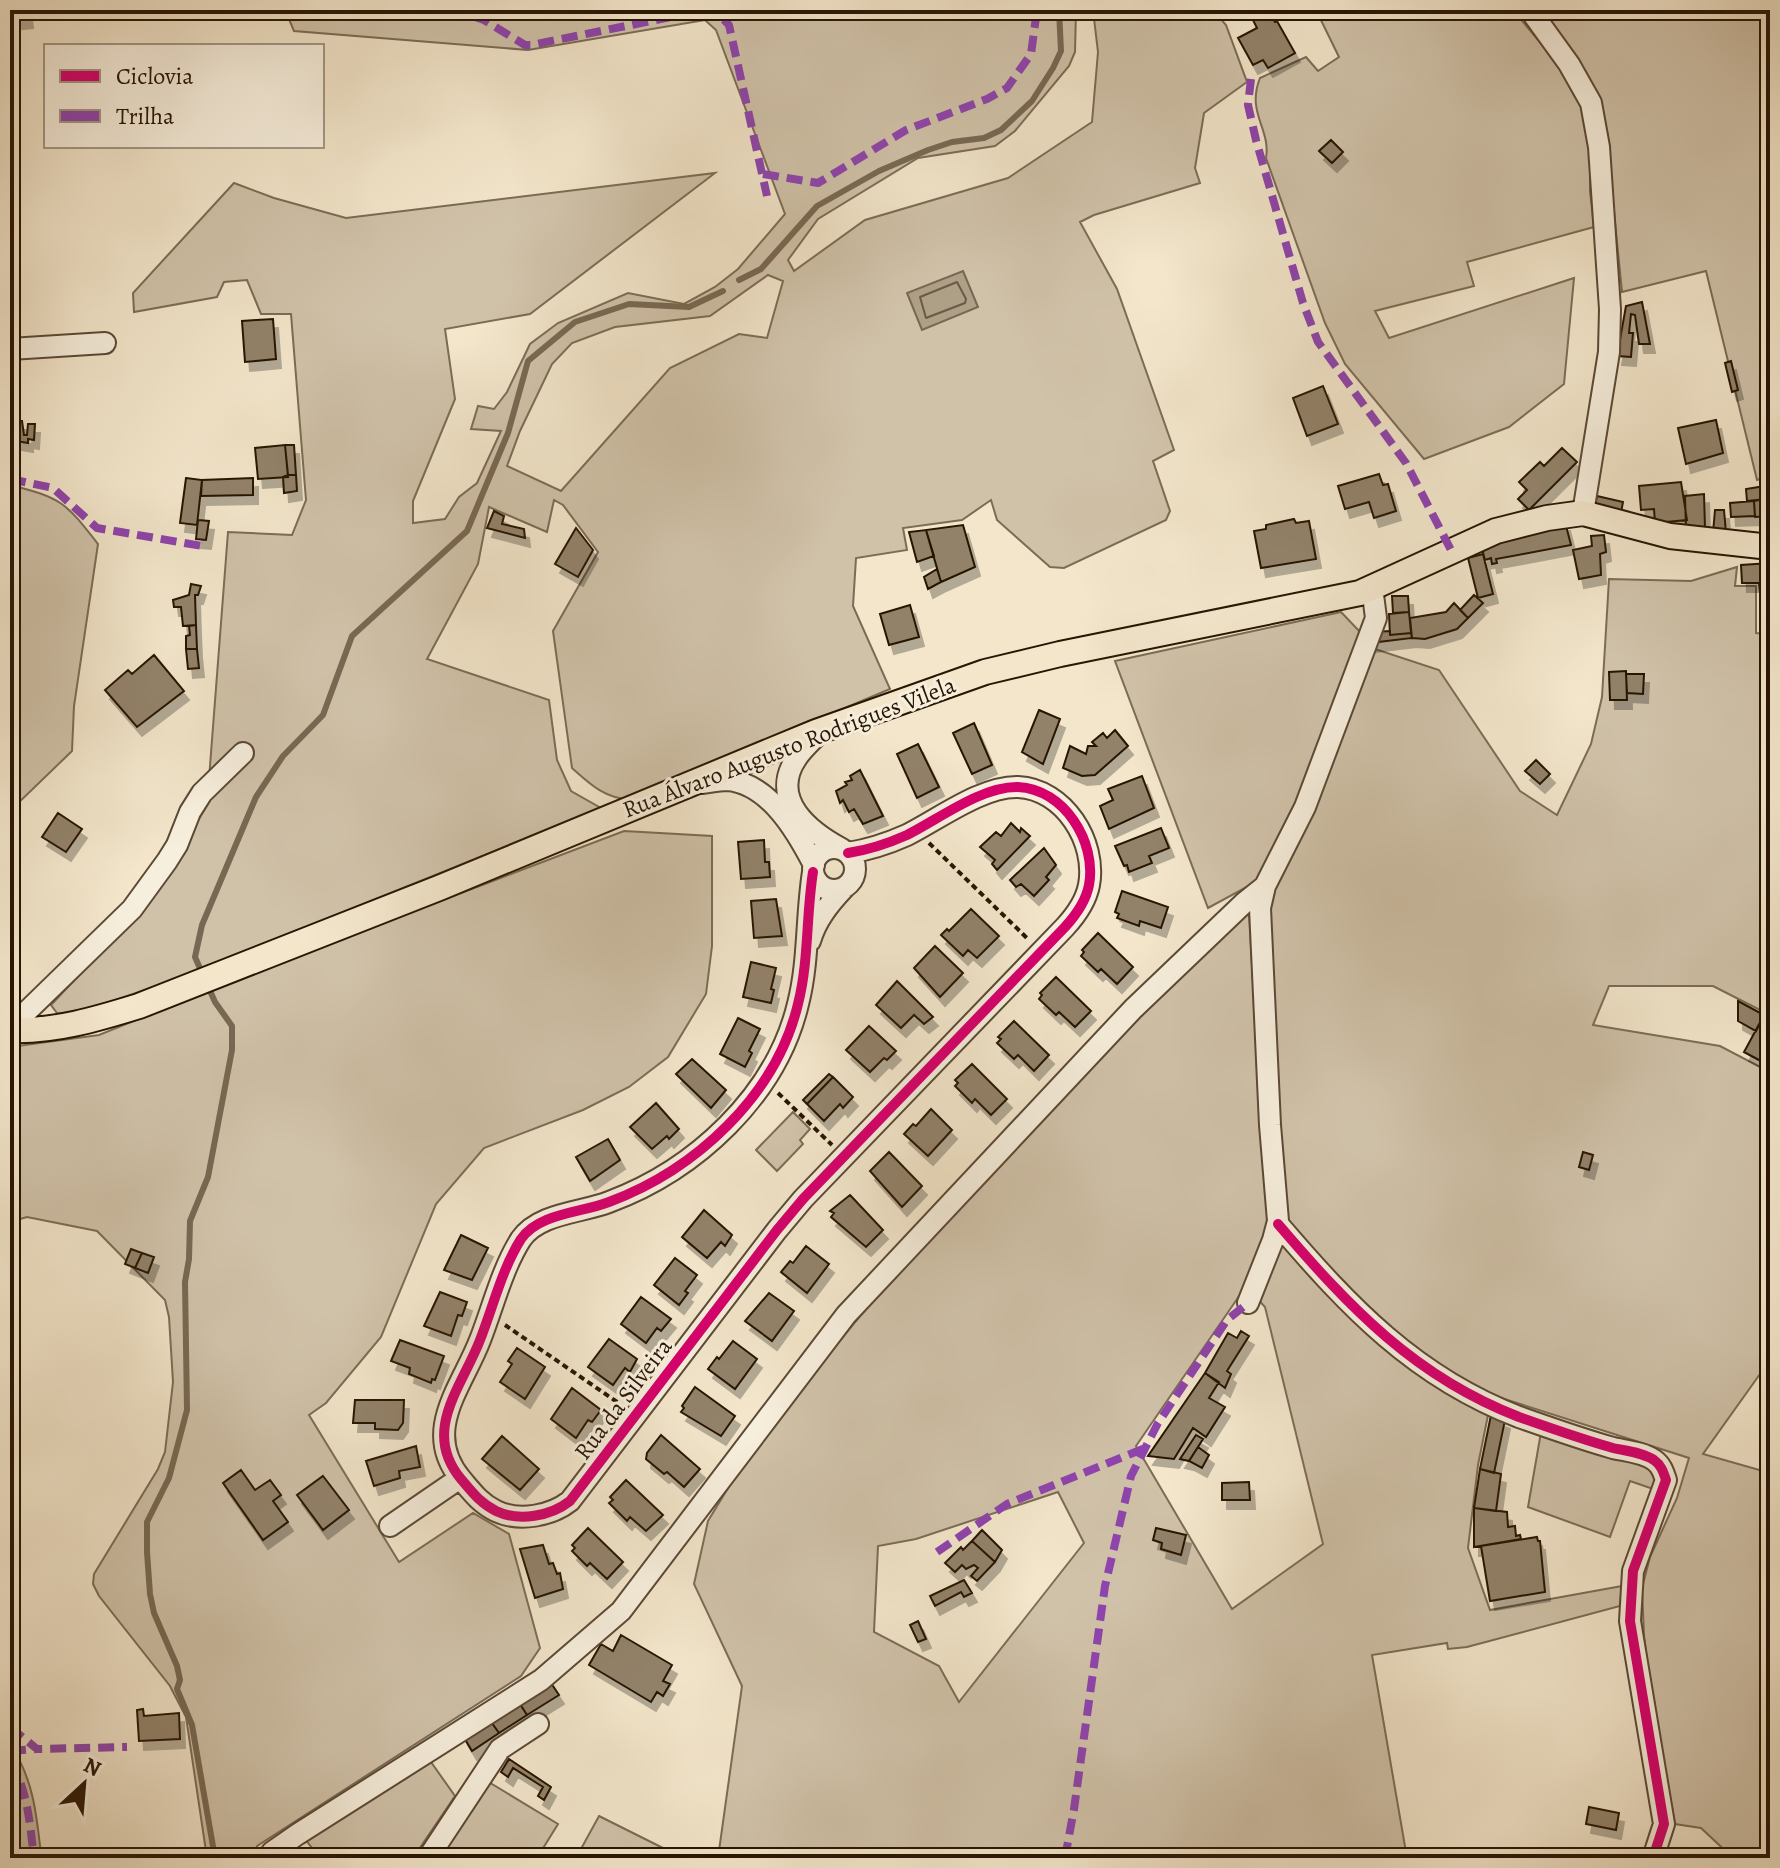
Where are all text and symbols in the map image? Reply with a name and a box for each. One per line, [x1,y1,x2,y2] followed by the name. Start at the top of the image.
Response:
[44,44,324,148] legend
[116,60,194,92] text: Ciclovia
[116,100,175,132] text: Trilha
[618,668,961,825] street label: Rua Álvaro Augusto Rodrigues Vilela
[567,1331,680,1466] street label: Rua da Silveira
[44,1744,124,1824] north arrow
[79,1750,106,1784] text: N

